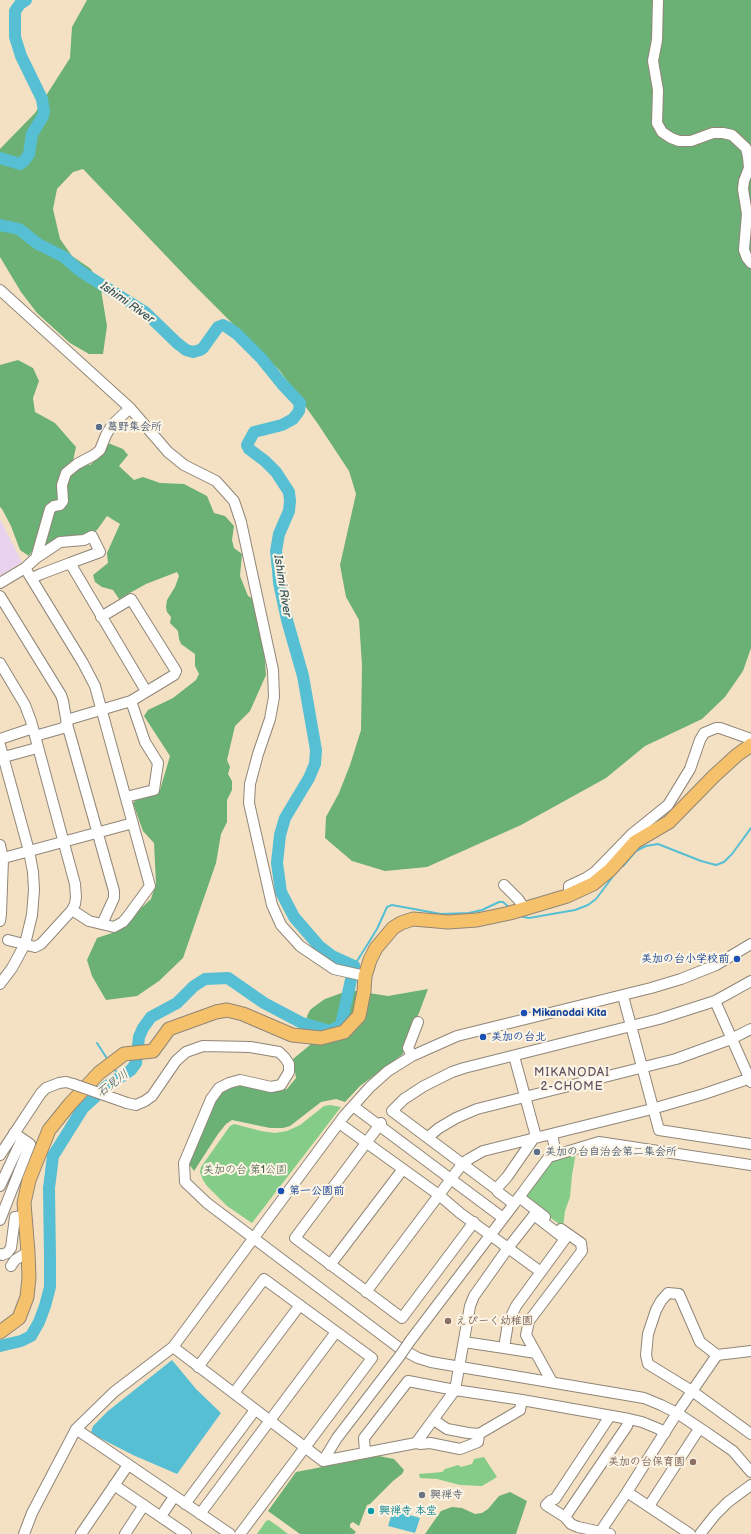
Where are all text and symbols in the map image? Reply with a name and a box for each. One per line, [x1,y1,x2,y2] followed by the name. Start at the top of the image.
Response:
[97,279,157,327] water label: Ishimi River
[107,420,162,434] place label: 葛野集会所
[94,422,104,432] marker: 葛野集会所
[270,554,294,618] water label: Ishimi River
[641,952,729,966] place label: 美加の台小学校前
[732,954,742,964] marker: 美加の台小学校前
[532,1006,607,1020] place label: Mikanodai Kita
[519,1008,529,1018] marker: Mikanodai Kita
[491,1030,546,1044] place label: 美加の台北
[478,1032,488,1042] marker: 美加の台北
[534,1066,610,1094] district label: MIKANODAI 2-CHOME
[94,1067,132,1101] water label: 石見川
[545,1145,677,1159] place label: 美加の台自治会第二集会所
[532,1147,542,1157] marker: 美加の台自治会第二集会所
[203,1163,287,1177] park label: 美加の台 第1公園
[289,1184,344,1198] place label: 第一公園前
[276,1186,286,1196] marker: 第一公園前
[456,1314,533,1328] place label: えぴーく幼稚園
[443,1316,453,1326] marker: えぴーく幼稚園
[608,1455,685,1469] place label: 美加の台保育園
[688,1457,698,1467] marker: 美加の台保育園
[430,1488,463,1502] place label: 興禅寺
[417,1490,427,1500] marker: 興禅寺
[379,1504,437,1518] place label: 興禅寺 本堂
[366,1506,376,1516] marker: 興禅寺 本堂

